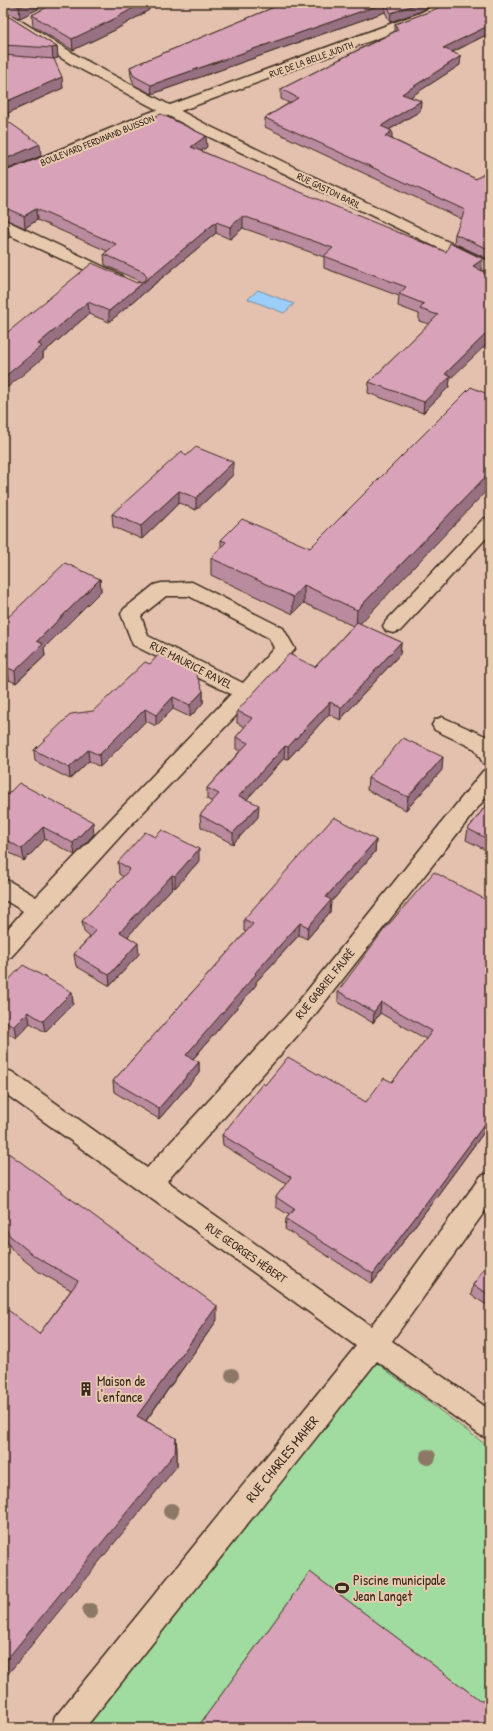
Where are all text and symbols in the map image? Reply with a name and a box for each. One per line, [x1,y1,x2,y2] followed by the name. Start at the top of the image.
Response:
[267,38,355,81] street label: RUE DE LA BELLE JUDITH
[38,112,156,169] street label: BOULEVARD FERDINAND BUISSON
[295,169,363,212] street label: RUE GASTON BARIL
[147,636,236,693] street label: RUE MAURICE RAVEL
[291,944,359,1023] street label: RUE GABRIEL FAURÉ
[202,1218,291,1287] street label: RUE GEORGES HÉBERT
[97,1371,146,1406] place label: Maison de l'enfance
[78,1381,94,1397] building icon: Maison de l'enfance
[241,1411,322,1506] street label: RUE CHARLES MAHER
[353,1570,446,1606] place label: Piscine municipale Jean Langet
[334,1580,350,1596] sports icon: Piscine municipale Jean Langet

